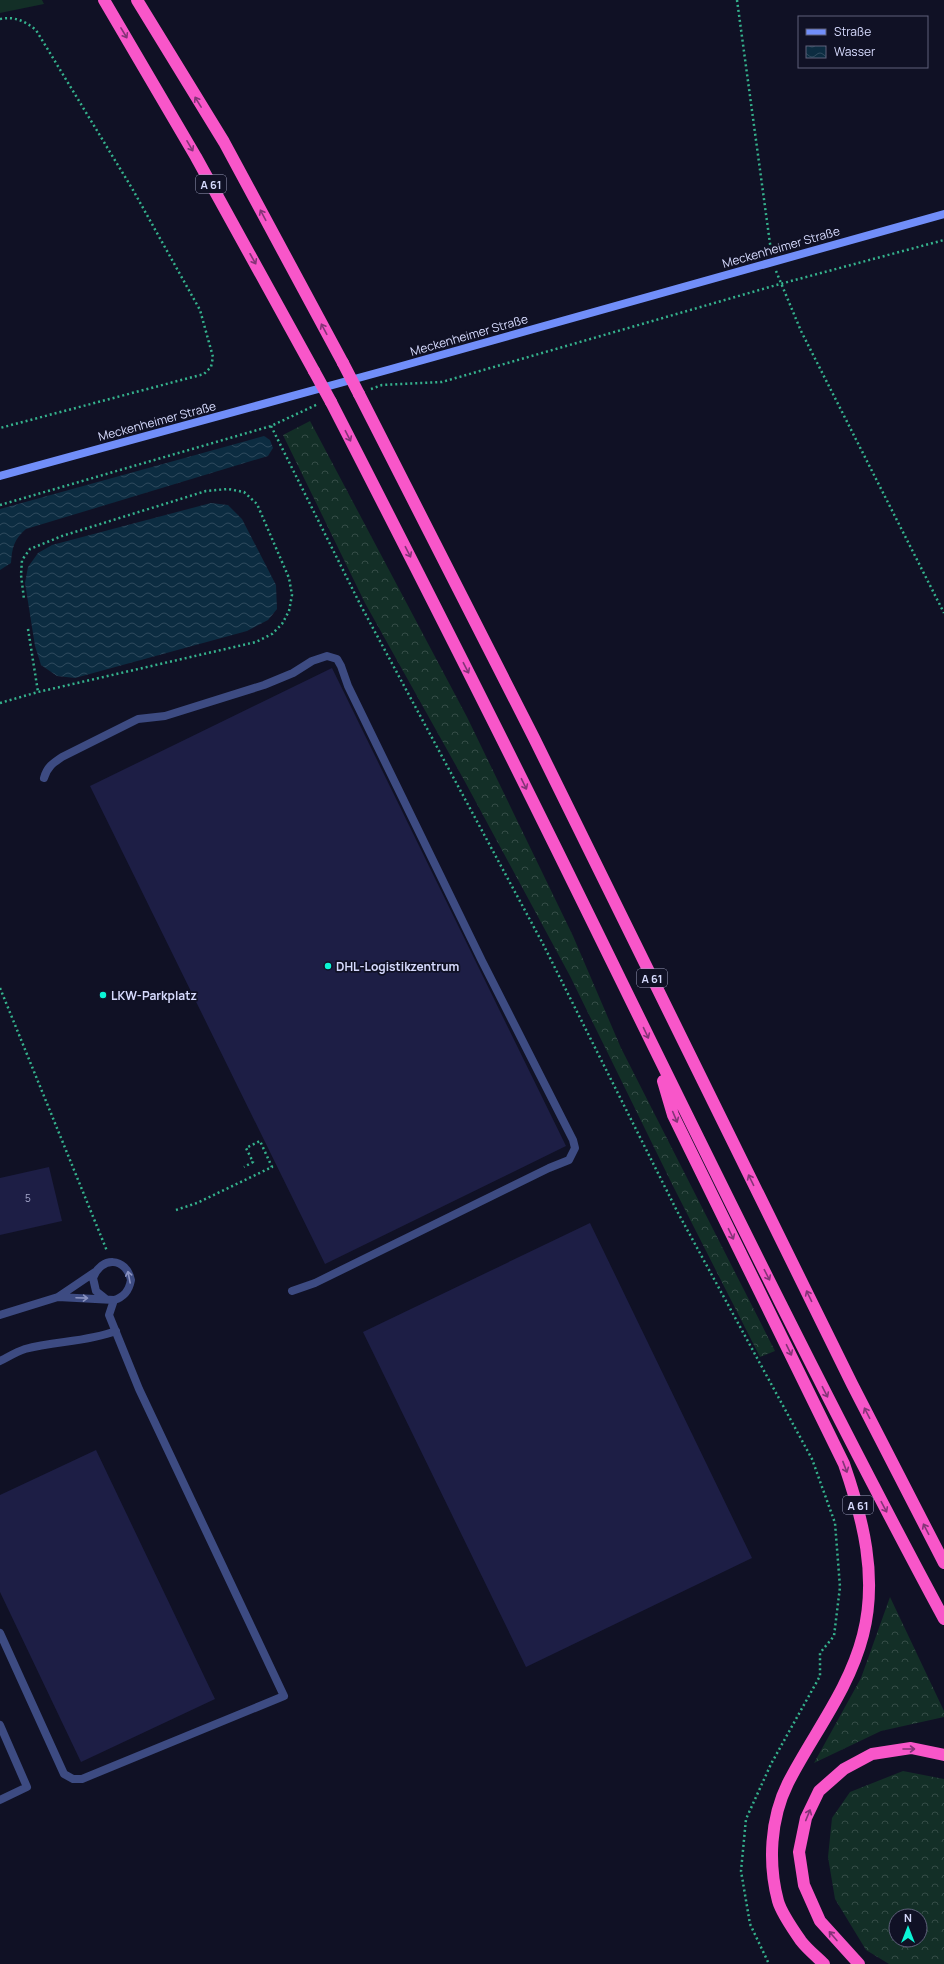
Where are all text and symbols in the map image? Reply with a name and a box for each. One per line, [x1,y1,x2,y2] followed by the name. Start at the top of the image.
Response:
[798,16,928,68] legend
[834,23,871,40] text: Straße
[121,27,129,39] one-way arrow
[834,43,876,60] text: Wasser
[194,96,202,108] one-way arrow
[186,140,194,152] one-way arrow
[196,175,226,193] road number: A 61
[258,209,266,221] one-way arrow
[720,222,842,272] street label: Meckenheimer Straße
[250,253,258,265] one-way arrow
[408,310,530,360] street label: Meckenheimer Straße
[320,323,327,335] one-way arrow
[96,397,218,445] street label: Meckenheimer Straße
[345,430,353,442] one-way arrow
[405,546,412,558] one-way arrow
[463,662,471,674] one-way arrow
[521,778,529,790] one-way arrow
[336,958,460,975] place label: DHL-Logistikzentrum
[323,961,333,971] marker: DHL-Logistikzentrum
[637,969,667,987] road number: A 61
[111,987,197,1004] place label: LKW-Parkplatz
[98,990,108,1000] marker: LKW-Parkplatz
[643,1027,651,1039] one-way arrow
[671,1110,679,1122] one-way arrow
[747,1174,755,1186] one-way arrow
[25,1191,31,1205] house number: 5
[728,1227,735,1239] one-way arrow
[764,1269,771,1281] one-way arrow
[125,1271,133,1284] one-way arrow
[805,1291,812,1303] one-way arrow
[75,1294,88,1302] one-way arrow
[785,1344,793,1356] one-way arrow
[822,1385,829,1397] one-way arrow
[863,1407,870,1419] one-way arrow
[842,1461,850,1473] one-way arrow
[843,1496,873,1514] road number: A 61
[881,1501,888,1513] one-way arrow
[922,1523,929,1535] one-way arrow
[903,1745,916,1753] one-way arrow
[804,1810,812,1822] one-way arrow
[888,1908,928,1948] north arrow
[904,1910,912,1925] text: N
[828,1930,837,1941] one-way arrow

